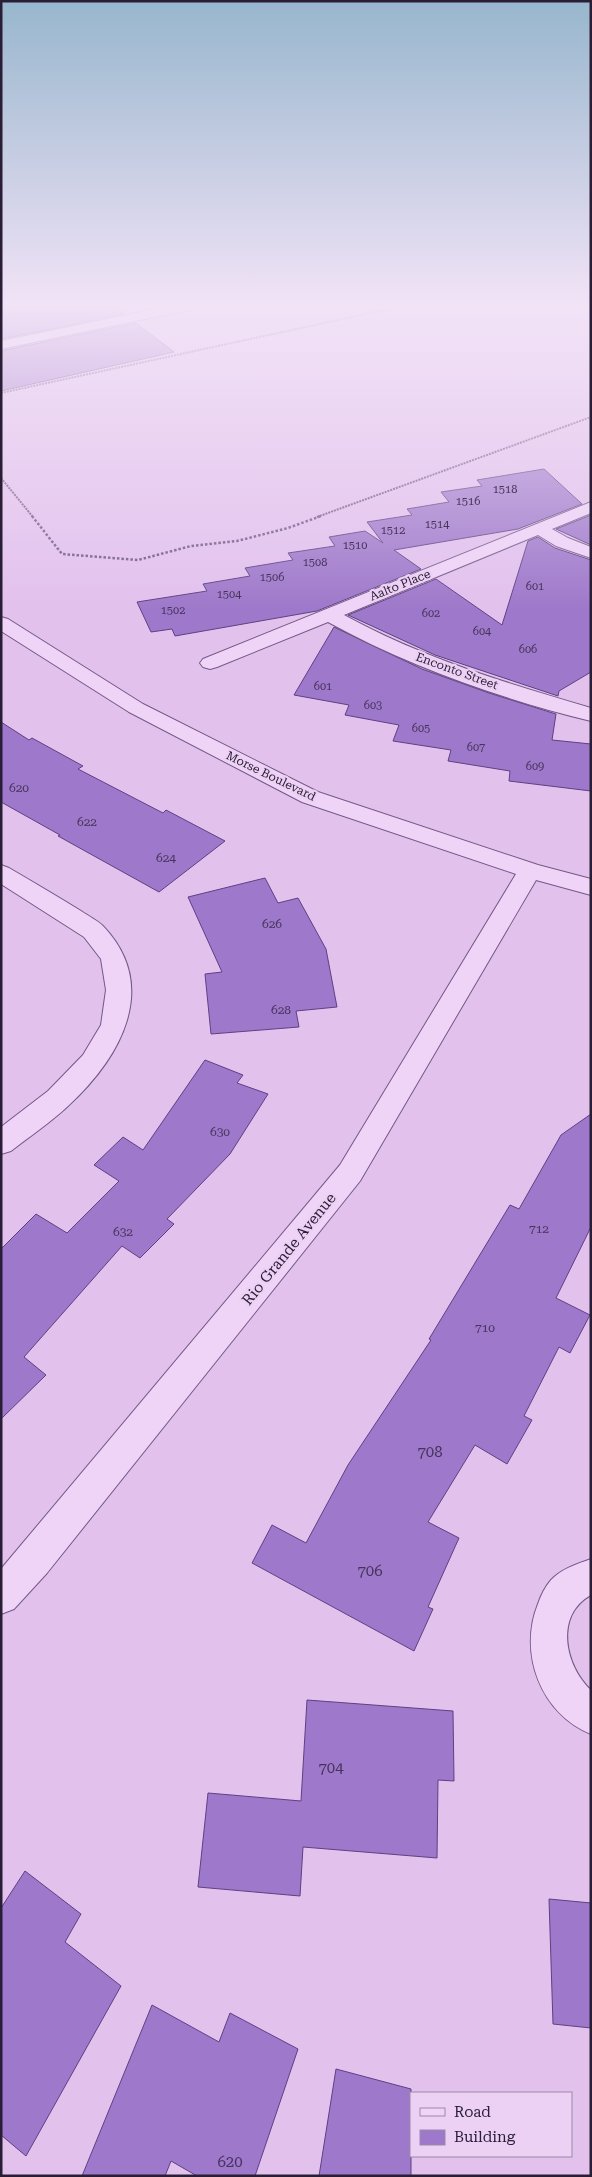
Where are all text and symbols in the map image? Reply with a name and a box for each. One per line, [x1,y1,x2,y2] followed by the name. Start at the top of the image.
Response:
[493,483,517,496] house number: 1518
[456,495,480,508] house number: 1516
[425,518,450,531] house number: 1514
[381,524,405,537] house number: 1512
[343,539,367,552] house number: 1510
[303,556,327,569] house number: 1508
[368,566,433,604] street label: Aalto Place
[260,571,284,584] house number: 1506
[526,580,544,593] house number: 601
[217,588,242,601] house number: 1504
[161,604,185,617] house number: 1502
[422,607,440,620] house number: 602
[473,625,492,638] house number: 604
[519,643,537,656] house number: 606
[414,650,500,693] street label: Enconto Street
[314,680,332,693] house number: 601
[364,699,382,712] house number: 603
[412,722,430,735] house number: 605
[467,741,485,754] house number: 607
[224,748,318,804] street label: Morse Boulevard
[526,760,544,773] house number: 609
[9,781,29,795] house number: 620
[77,815,97,829] house number: 622
[156,851,176,865] house number: 624
[262,917,282,931] house number: 626
[271,1003,291,1017] house number: 628
[210,1125,230,1139] house number: 630
[238,1189,340,1309] street label: Rio Grande Avenue
[529,1222,549,1236] house number: 712
[113,1225,133,1239] house number: 632
[475,1321,495,1335] house number: 710
[417,1443,443,1461] house number: 708
[357,1562,383,1580] house number: 706
[318,1759,344,1777] house number: 704
[410,2092,572,2157] legend
[454,2103,491,2121] text: Road
[454,2128,516,2146] text: Building
[217,2153,243,2171] house number: 620

